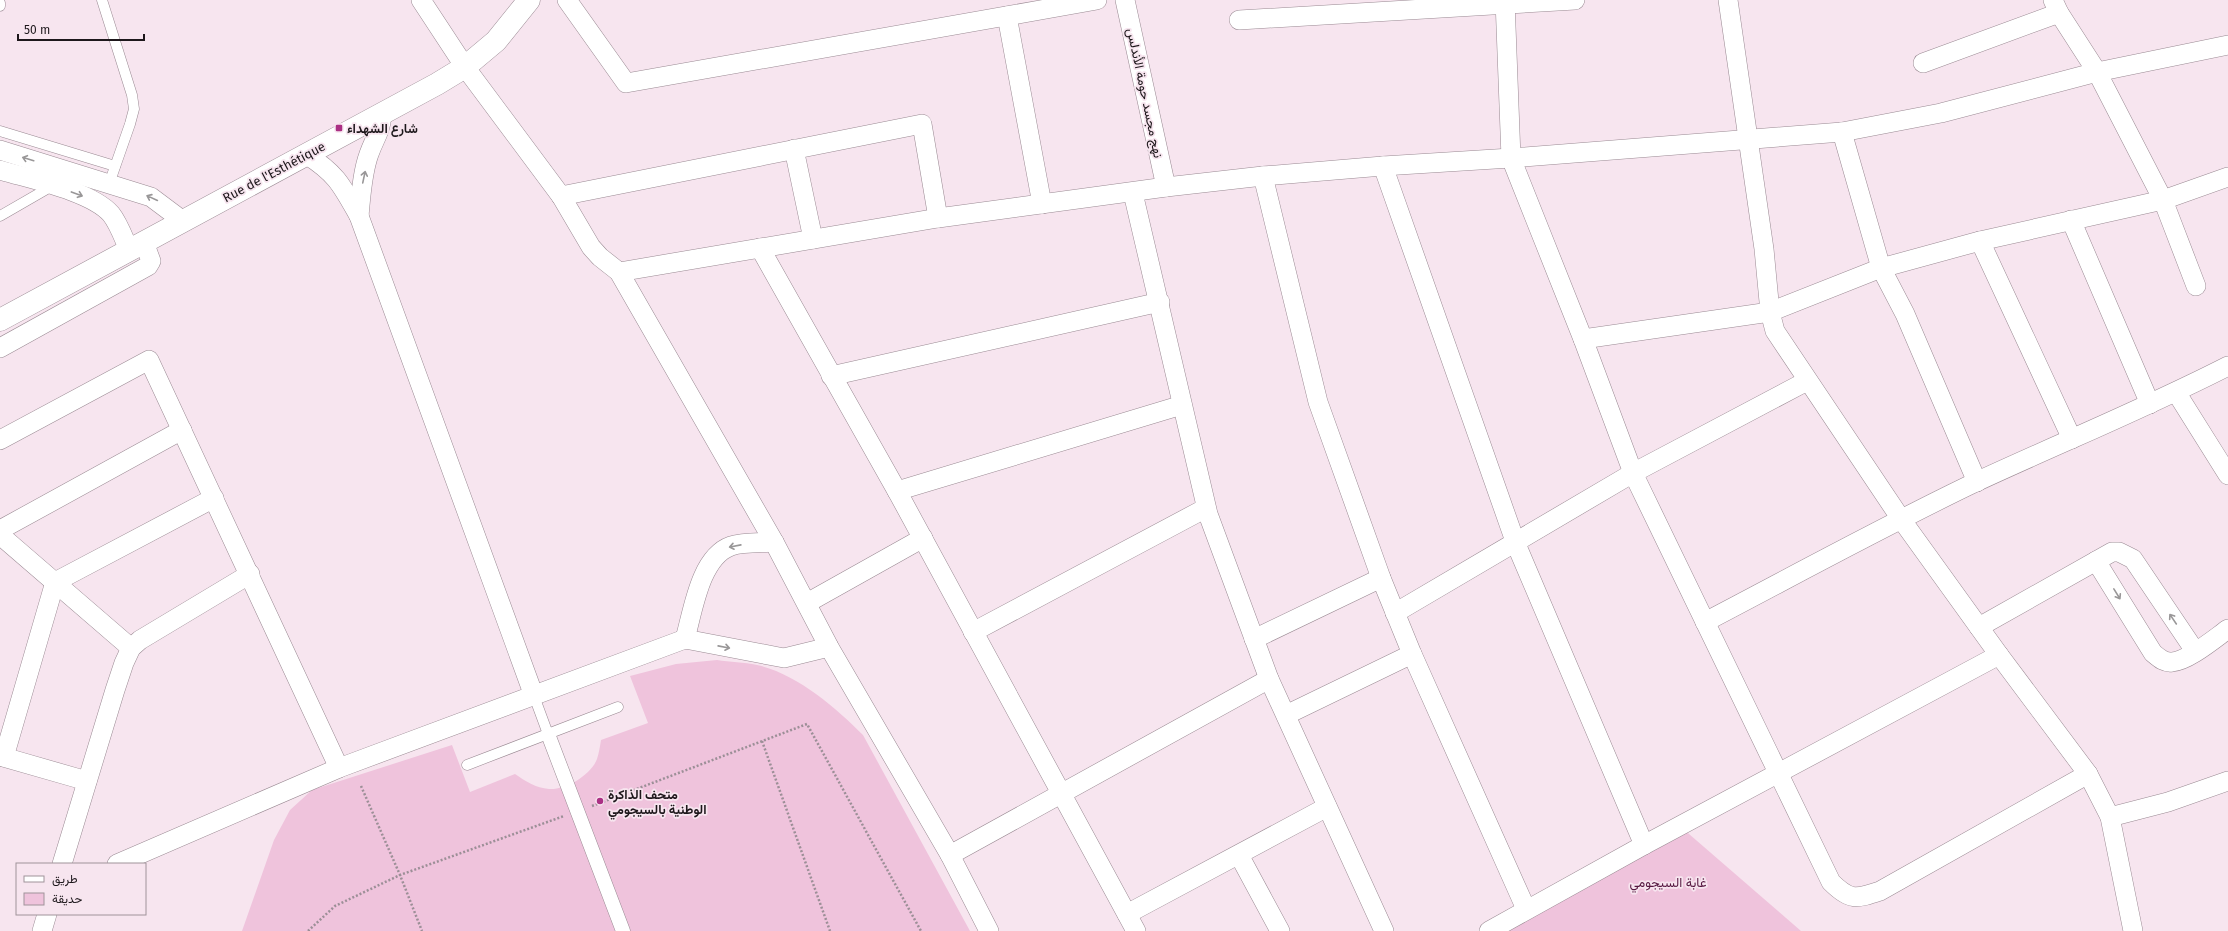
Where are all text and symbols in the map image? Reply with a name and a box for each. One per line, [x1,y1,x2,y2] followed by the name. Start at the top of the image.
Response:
[18,16,144,42] scale bar
[24,23,50,37] text: 50 m
[1122,27,1166,160] street label: نهج مجسد حومة الأندلس
[347,121,418,137] place label: شارع الشهداء
[334,123,344,133] marker: شارع الشهداء
[220,139,328,205] street label: Rue de l'Esthétique
[22,155,35,162] one-way arrow
[360,171,368,184] one-way arrow
[71,191,84,198] one-way arrow
[146,194,158,201] one-way arrow
[729,542,742,550] one-way arrow
[2113,588,2121,599] one-way arrow
[2169,614,2177,625] one-way arrow
[717,643,730,651] one-way arrow
[608,787,707,820] place label: متحف الذاكرة الوطنية بالسيجومي
[595,796,605,806] marker: متحف الذاكرة الوطنية بالسيجومي
[16,863,146,915] legend
[52,872,78,887] text: طريق
[1630,875,1707,893] park label: غابة السيجومي
[52,892,82,906] text: حديقة

